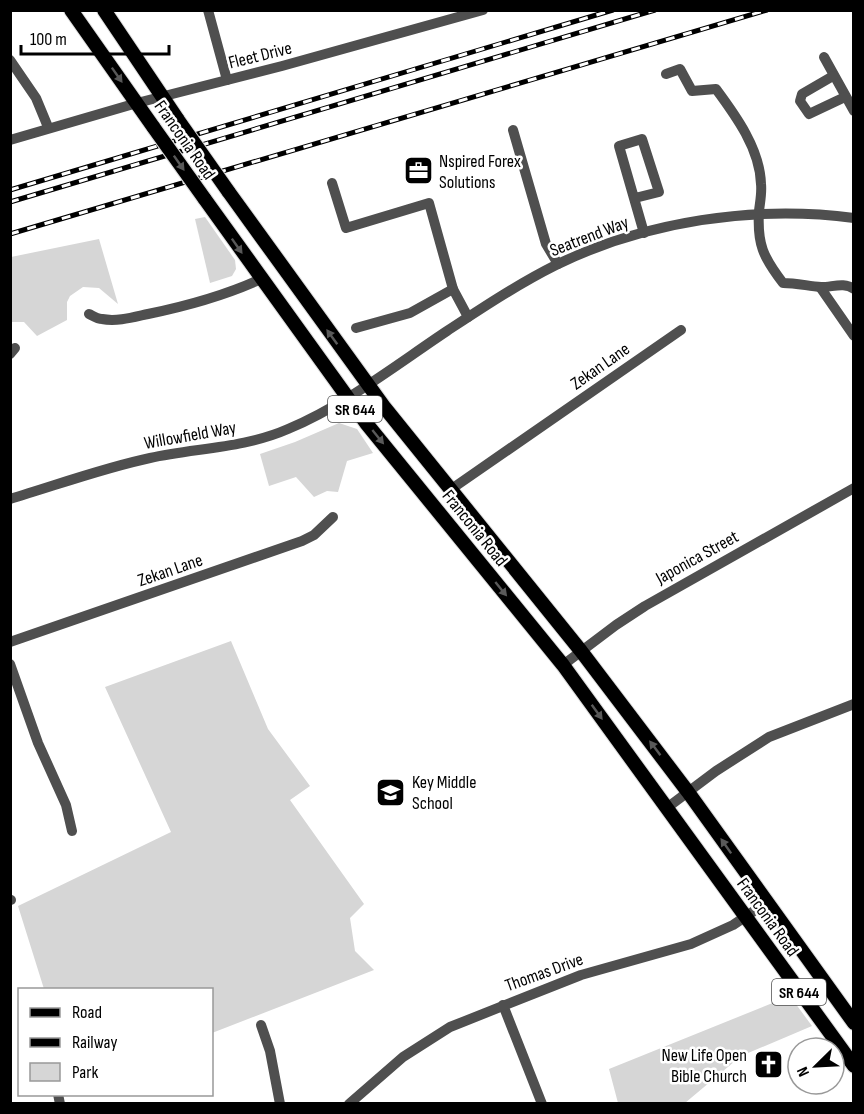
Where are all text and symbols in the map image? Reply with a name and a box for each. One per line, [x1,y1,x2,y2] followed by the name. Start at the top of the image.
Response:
[21,18,170,56] scale bar
[30,29,67,50] text: 100 m
[226,38,294,73] street label: Fleet Drive
[111,67,123,83] one-way arrow
[150,97,220,184] street label: Franconia Road
[439,151,521,193] place label: Nspired Forex Solutions
[173,155,185,171] one-way arrow
[402,155,434,187] office icon: Nspired Forex Solutions
[547,212,632,261] street label: Seatrend Way
[231,238,243,254] one-way arrow
[326,330,338,346] one-way arrow
[567,339,634,394] street label: Zekan Lane
[328,396,382,422] road number: SR 644
[142,417,238,454] street label: Willowfield Way
[371,429,384,444] one-way arrow
[438,486,512,571] street label: Franconia Road
[651,526,743,589] street label: Japonica Street
[135,550,205,591] street label: Zekan Lane
[494,581,506,596] one-way arrow
[591,703,603,719] one-way arrow
[648,740,661,756] one-way arrow
[412,772,476,814] place label: Key Middle School
[375,776,407,808] school or university icon: Key Middle School
[720,839,732,855] one-way arrow
[732,874,803,961] street label: Franconia Road
[502,949,586,996] street label: Thomas Drive
[772,979,826,1005] road number: SR 644
[18,988,213,1096] legend
[72,1002,102,1023] text: Road
[72,1032,117,1053] text: Railway
[786,1036,846,1096] north arrow
[662,1045,747,1087] place label: New Life Open Bible Church
[752,1049,784,1081] church icon: New Life Open Bible Church
[72,1062,98,1083] text: Park
[793,1064,814,1079] text: N

